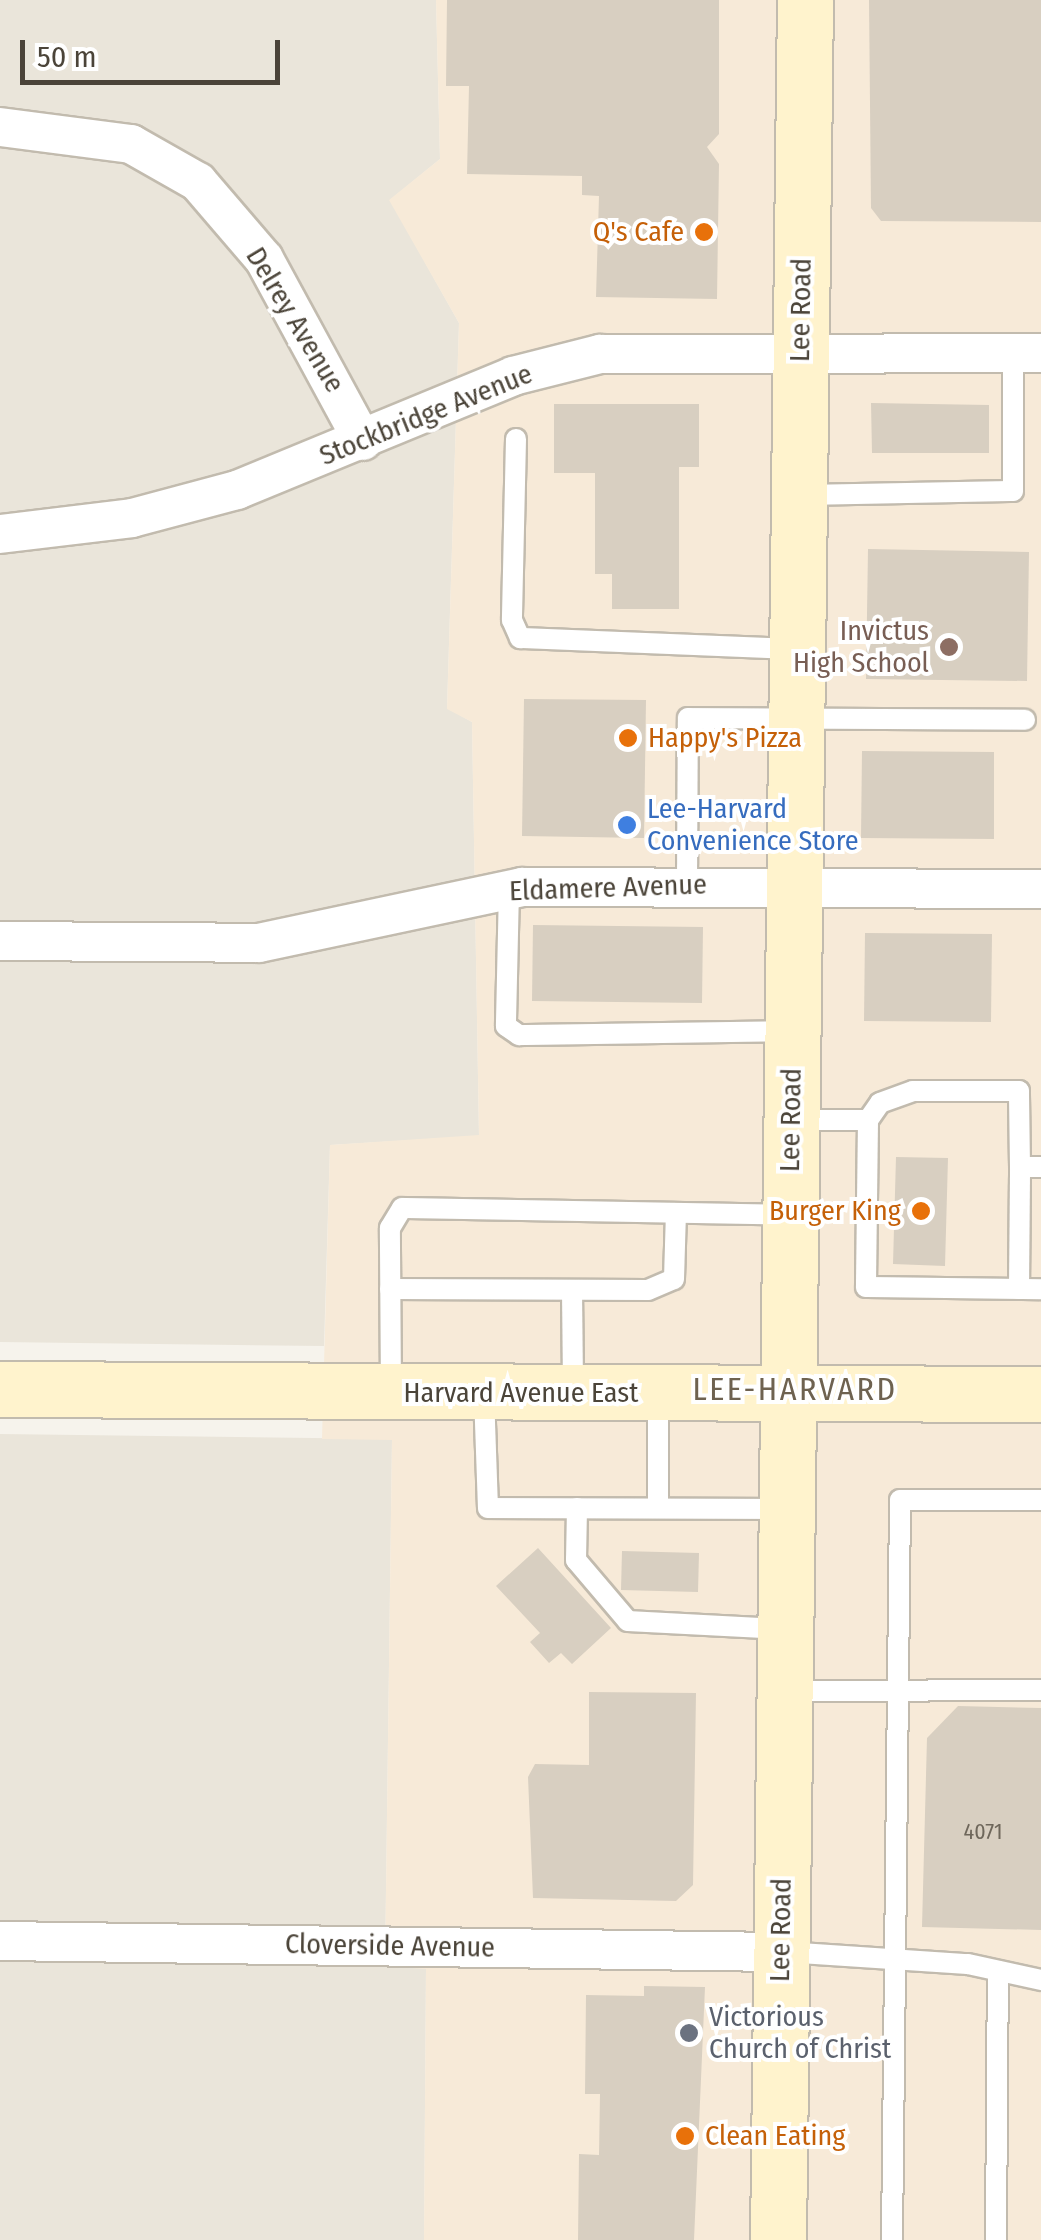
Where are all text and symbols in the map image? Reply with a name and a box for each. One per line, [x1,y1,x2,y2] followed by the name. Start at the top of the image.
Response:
[25,20,285,82] scale bar
[37,39,97,75] text: 50 m
[593,215,684,249] place label: Q's Cafe
[693,221,715,243] marker: Q's Cafe
[239,241,351,399] street label: Delrey Avenue
[783,258,819,362] street label: Lee Road
[315,357,537,473] street label: Stockbridge Avenue
[793,614,929,680] place label: Invictus High School
[938,636,960,658] marker: Invictus High School
[648,721,802,755] place label: Happy's Pizza
[617,727,639,749] marker: Happy's Pizza
[647,792,859,858] place label: Lee-Harvard Convenience Store
[616,814,638,836] marker: Lee-Harvard Convenience Store
[509,868,707,908] street label: Eldamere Avenue
[773,1068,809,1172] street label: Lee Road
[769,1194,901,1228] place label: Burger King
[910,1200,932,1222] marker: Burger King
[692,1370,898,1408] district label: LEE-HARVARD
[404,1376,638,1410] street label: Harvard Avenue East
[964,1819,1002,1845] house number: 4071
[763,1878,799,1982] street label: Lee Road
[285,1927,495,1965] street label: Cloverside Avenue
[709,2000,891,2066] place label: Victorious Church of Christ
[678,2022,700,2044] marker: Victorious Church of Christ
[705,2119,845,2153] place label: Clean Eating
[674,2125,696,2147] marker: Clean Eating

